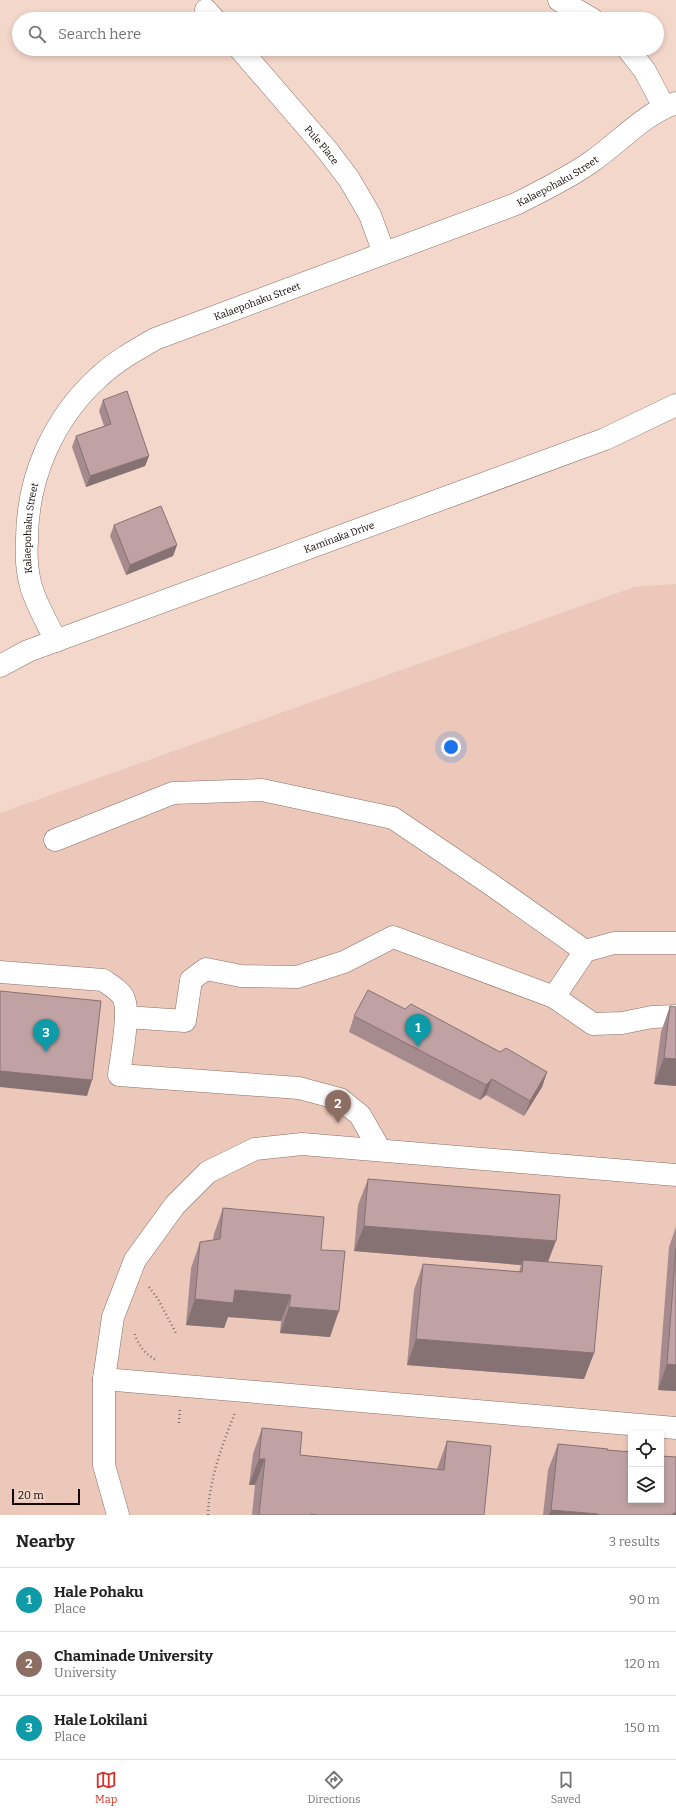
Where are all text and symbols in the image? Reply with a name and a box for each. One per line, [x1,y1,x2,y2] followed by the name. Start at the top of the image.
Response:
[12,12,664,56] search box
[26,23,48,45] icon: search
[58,25,141,43] text: Search here
[302,123,341,167] street label: Pule Place
[515,154,601,209] street label: Kalaepohaku Street
[212,280,303,323] street label: Kalaepohaku Street
[22,481,41,574] street label: Kalaepohaku Street
[302,519,376,556] street label: Kaminaka Drive
[441,737,461,757] your location
[405,1014,431,1047] pin: 1
[33,1019,59,1052] pin: 3
[325,1090,351,1123] pin: 2
[628,1431,664,1503] map controls
[628,1431,664,1467] button: locate
[628,1467,664,1503] button: layers
[12,1487,80,1506] scale bar
[18,1489,44,1502] text: 20 m
[16,1531,75,1552] text: Nearby
[609,1534,660,1549] text: 3 results
[54,1583,143,1601] text: Hale Pohaku
[26,1592,32,1607] text: 1
[629,1592,660,1607] text: 90 m
[54,1601,86,1616] text: Place
[54,1647,213,1665] text: Chaminade University
[25,1656,33,1671] text: 2
[624,1656,660,1671] text: 120 m
[54,1665,116,1680] text: University
[54,1711,147,1729] text: Hale Lokilani
[25,1720,33,1735] text: 3
[624,1720,660,1735] text: 150 m
[54,1729,86,1744] text: Place
[95,1769,117,1806] tab: Map
[308,1769,360,1806] tab: Directions
[551,1769,581,1806] tab: Saved

